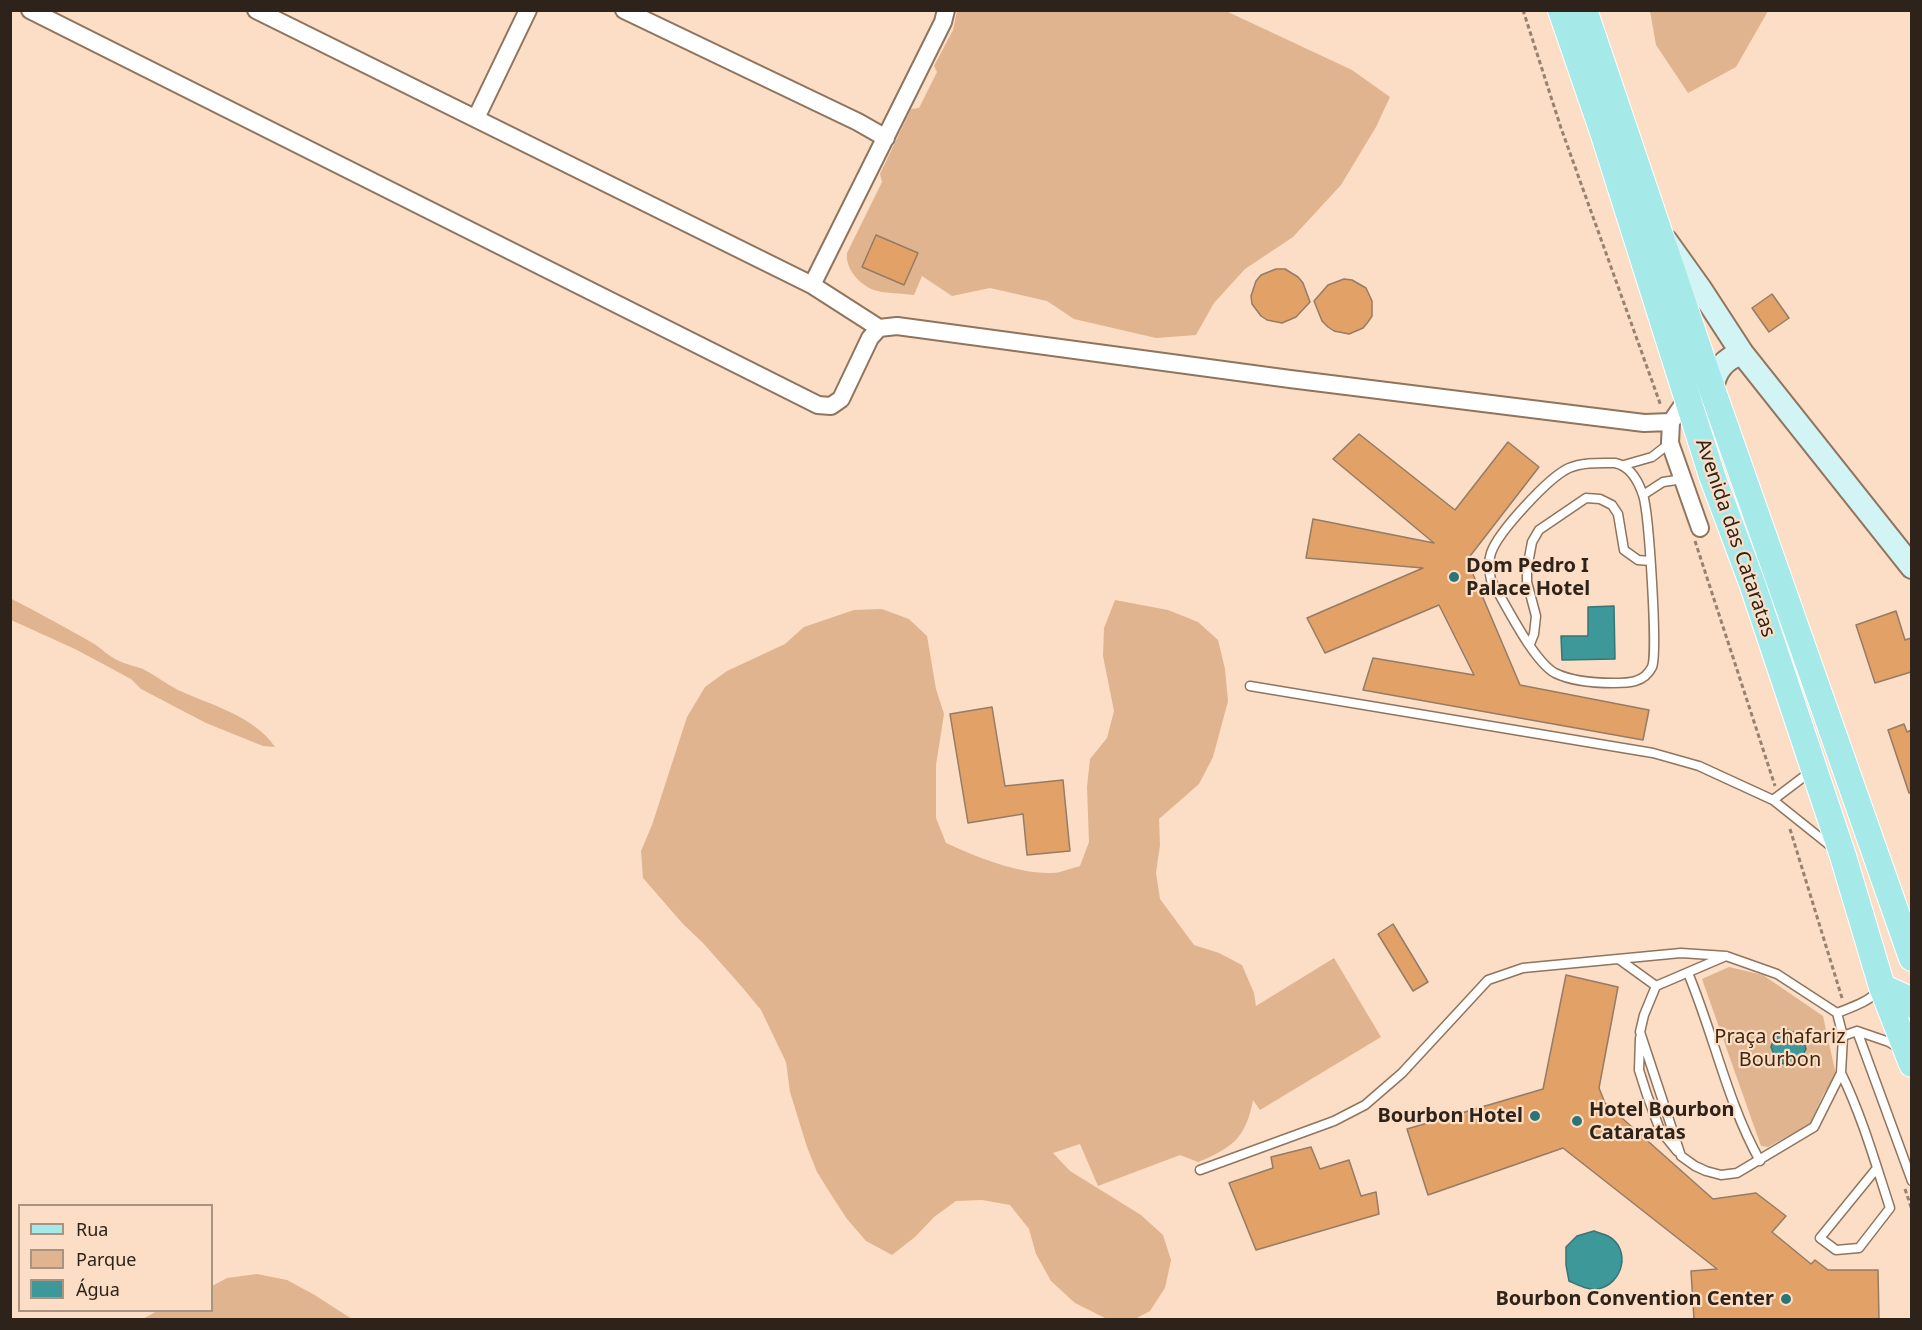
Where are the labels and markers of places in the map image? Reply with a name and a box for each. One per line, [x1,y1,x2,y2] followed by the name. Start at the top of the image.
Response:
[1466,554,1590,601] place label: Dom Pedro I Palace Hotel
[1447,570,1461,584] marker: Dom Pedro I Palace Hotel
[1589,1098,1734,1145] place label: Hotel Bourbon Cataratas
[1378,1104,1523,1128] place label: Bourbon Hotel
[1528,1109,1542,1123] marker: Bourbon Hotel
[1570,1114,1584,1128] marker: Hotel Bourbon Cataratas
[1496,1287,1774,1311] place label: Bourbon Convention Center
[1779,1292,1793,1306] marker: Bourbon Convention Center

